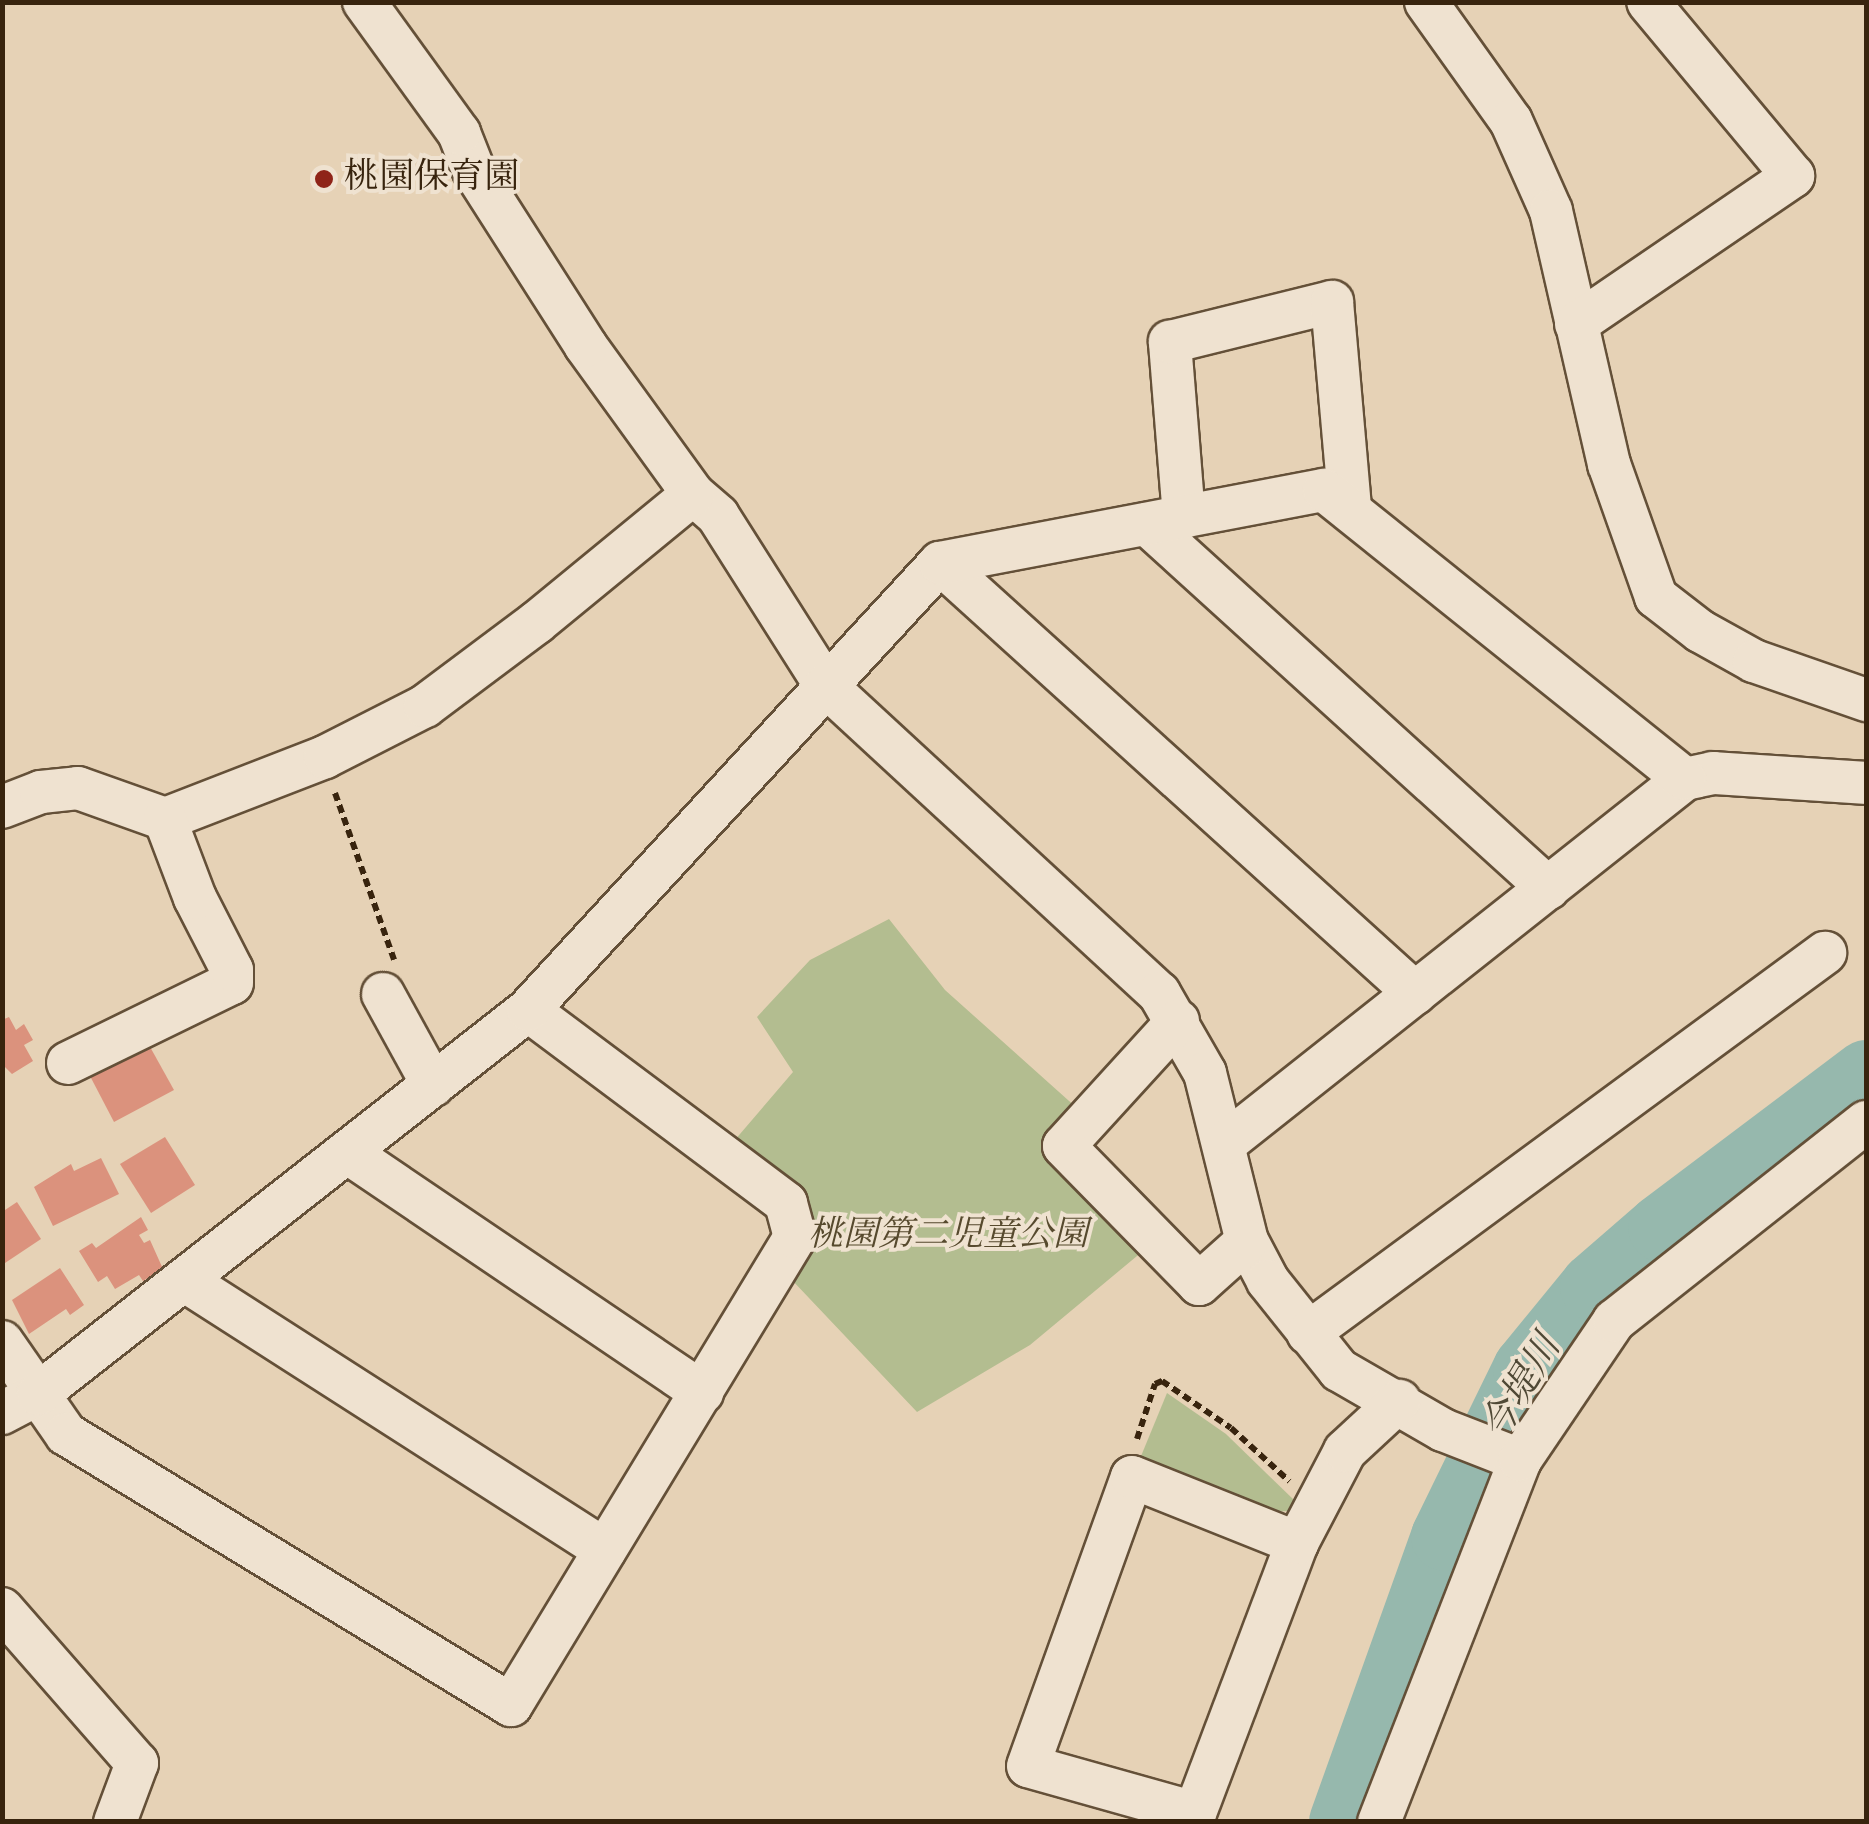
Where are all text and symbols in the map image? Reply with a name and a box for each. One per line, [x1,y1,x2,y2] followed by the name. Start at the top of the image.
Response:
[344,158,519,200] place label: 桃園保育園
[313,168,335,190] marker: 桃園保育園
[808,1216,1088,1258] park label: 桃園第二児童公園
[1475,1328,1573,1450] water label: 今堤川

